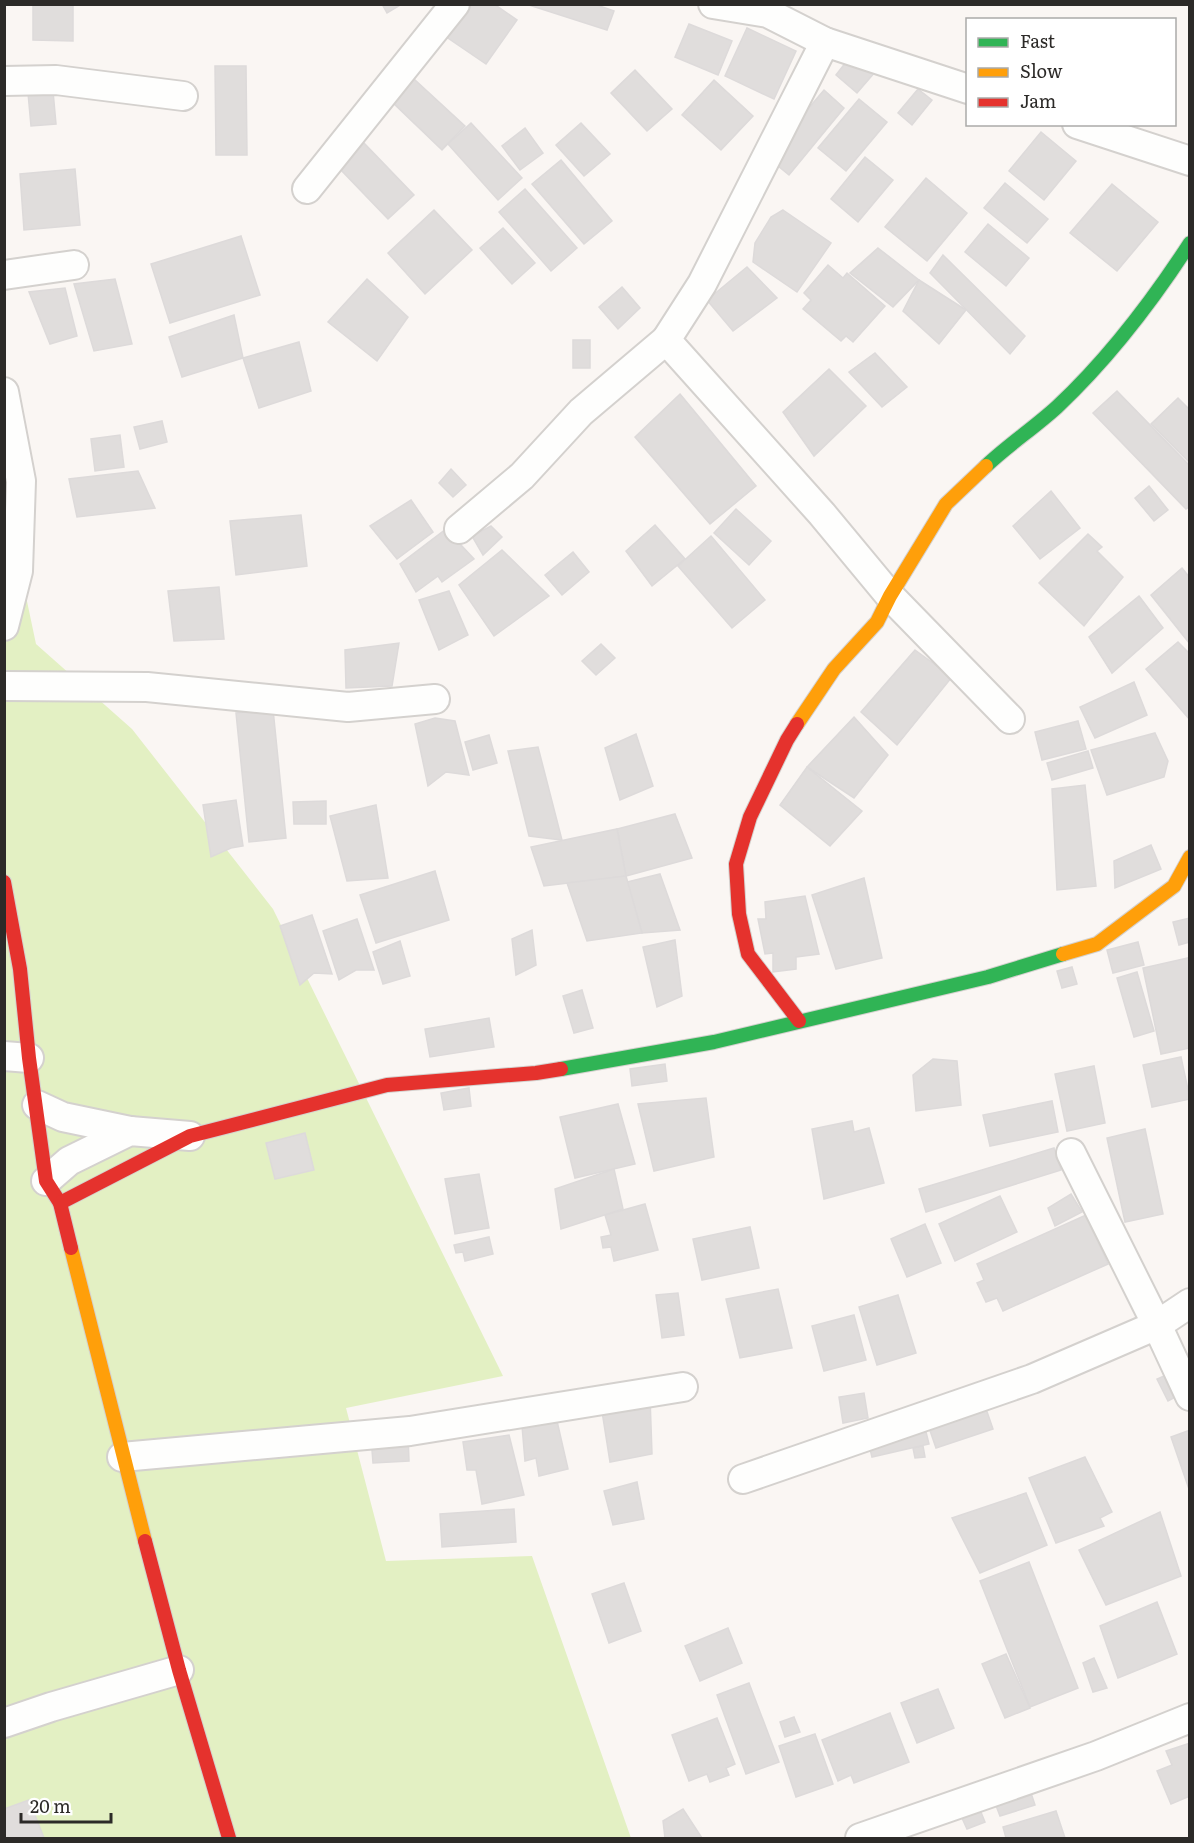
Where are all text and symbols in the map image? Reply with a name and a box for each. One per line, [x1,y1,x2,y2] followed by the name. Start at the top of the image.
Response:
[966,18,1176,126] legend
[1020,27,1056,54] text: Fast
[1020,57,1063,84] text: Slow
[1020,87,1056,114] text: Jam
[21,1786,111,1824] scale bar
[30,1792,71,1819] text: 20 m

